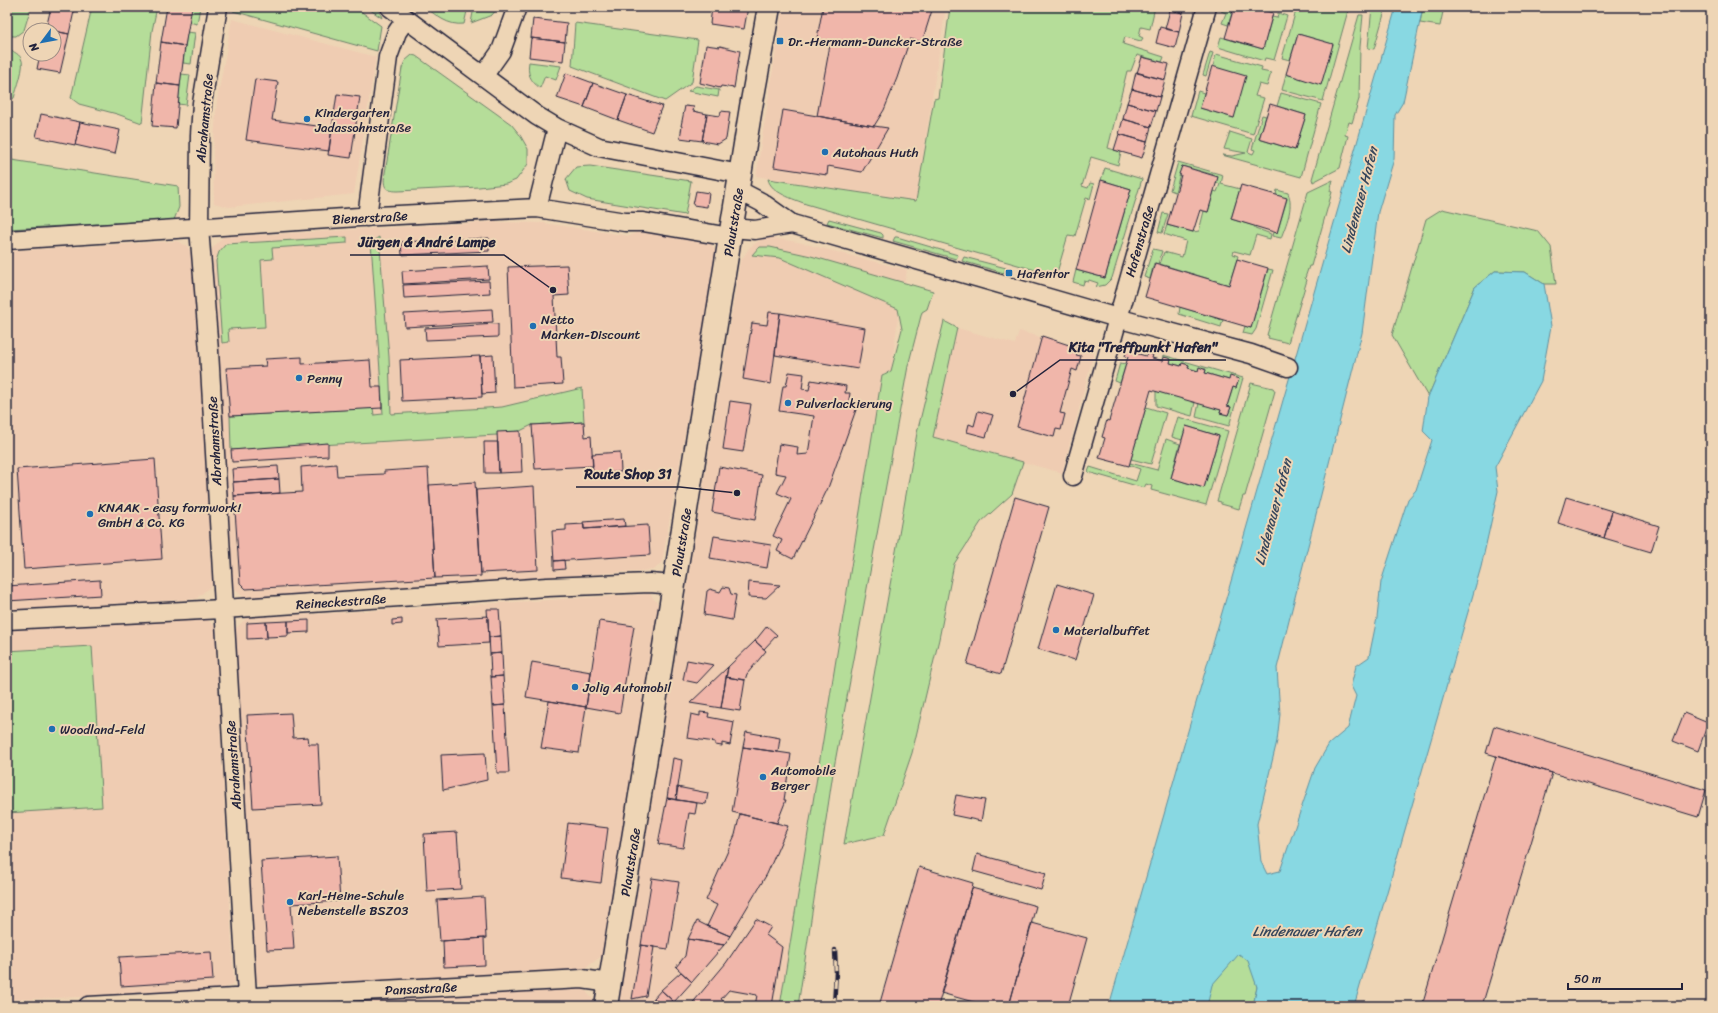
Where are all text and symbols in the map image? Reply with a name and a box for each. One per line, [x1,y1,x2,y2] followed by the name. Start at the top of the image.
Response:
[22,22,62,62] north arrow
[788,30,962,53] place label: Dr.-Hermann-Duncker-Straße
[775,36,785,46] marker: Dr.-Hermann-Duncker-Straße
[24,38,45,56] text: N
[189,72,220,165] street label: Abrahamstraße
[314,101,411,139] place label: Kindergarten Jadassohnstraße
[302,114,312,124] marker: Kindergarten Jadassohnstraße
[832,141,919,164] place label: Autohaus Huth
[1333,143,1386,256] water label: Lindenauer Hafen
[820,147,830,157] marker: Autohaus Huth
[717,186,750,258] street label: Plautstraße
[1118,202,1161,280] street label: Hafenstraße
[332,204,409,231] street label: Bienerstraße
[350,229,504,255] callout: Jürgen & André Lampe
[357,230,496,255] text: Jürgen & André Lampe
[1017,262,1070,285] place label: Hafentor
[1004,268,1014,278] marker: Hafentor
[541,308,641,346] place label: Netto Marken-Discount
[528,321,538,331] marker: Netto Marken-Discount
[1060,334,1226,360] callout: Kita "Treffpunkt Hafen"
[1068,335,1218,360] text: Kita "Treffpunkt Hafen"
[307,367,343,390] place label: Penny
[294,373,304,383] marker: Penny
[796,392,893,415] place label: Pulverlackierung
[201,395,228,487] street label: Abrahamstraße
[783,398,793,408] marker: Pulverlackierung
[1247,455,1300,568] water label: Lindenauer Hafen
[576,461,680,487] callout: Route Shop 31
[583,462,672,487] text: Route Shop 31
[98,496,241,534] place label: KNAAK - easy formwork! GmbH & Co. KG
[665,506,698,578] street label: Plautstraße
[85,509,95,519] marker: KNAAK - easy formwork! GmbH & Co. KG
[295,587,387,616] street label: Reineckestraße
[1064,619,1151,642] place label: Materialbuffet
[1051,625,1061,635] marker: Materialbuffet
[582,676,671,699] place label: Jolig Automobil
[570,682,580,692] marker: Jolig Automobil
[60,718,146,741] place label: Woodland-Feld
[219,719,248,811] street label: Abrahamstraße
[47,724,57,734] marker: Woodland-Feld
[770,759,836,797] place label: Automobile Berger
[758,772,768,782] marker: Automobile Berger
[614,826,647,898] street label: Plautstraße
[298,884,409,922] place label: Karl-Heine-Schule Nebenstelle BSZ03
[285,897,295,907] marker: Karl-Heine-Schule Nebenstelle BSZ03
[1253,919,1363,944] water label: Lindenauer Hafen
[1568,965,1682,991] scale bar
[1574,968,1601,990] text: 50 m
[384,975,458,1002] street label: Pansastraße

